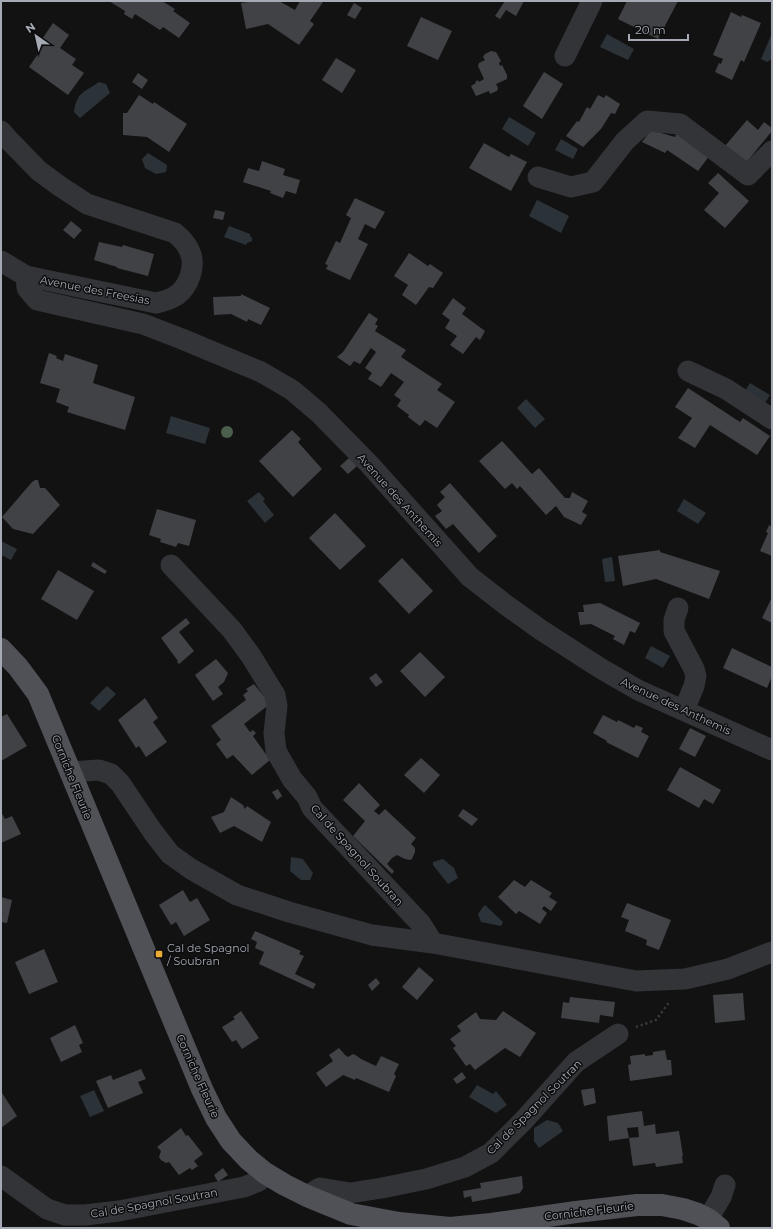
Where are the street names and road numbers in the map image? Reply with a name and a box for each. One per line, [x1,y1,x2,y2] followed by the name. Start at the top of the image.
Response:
[39,273,152,308] street label: Avenue des Freesias
[354,450,446,550] street label: Avenue des Anthemis
[618,674,734,738] street label: Avenue des Anthemis
[49,733,96,822] street label: Corniche Fleurie
[308,801,406,909] street label: Cal de Spagnol Soubran
[173,1032,223,1120] street label: Corniche Fleurie
[484,1057,584,1157] street label: Cal de Spagnol Soutran
[89,1185,219,1221] street label: Cal de Spagnol Soutran
[543,1199,635,1223] street label: Corniche Fleurie

